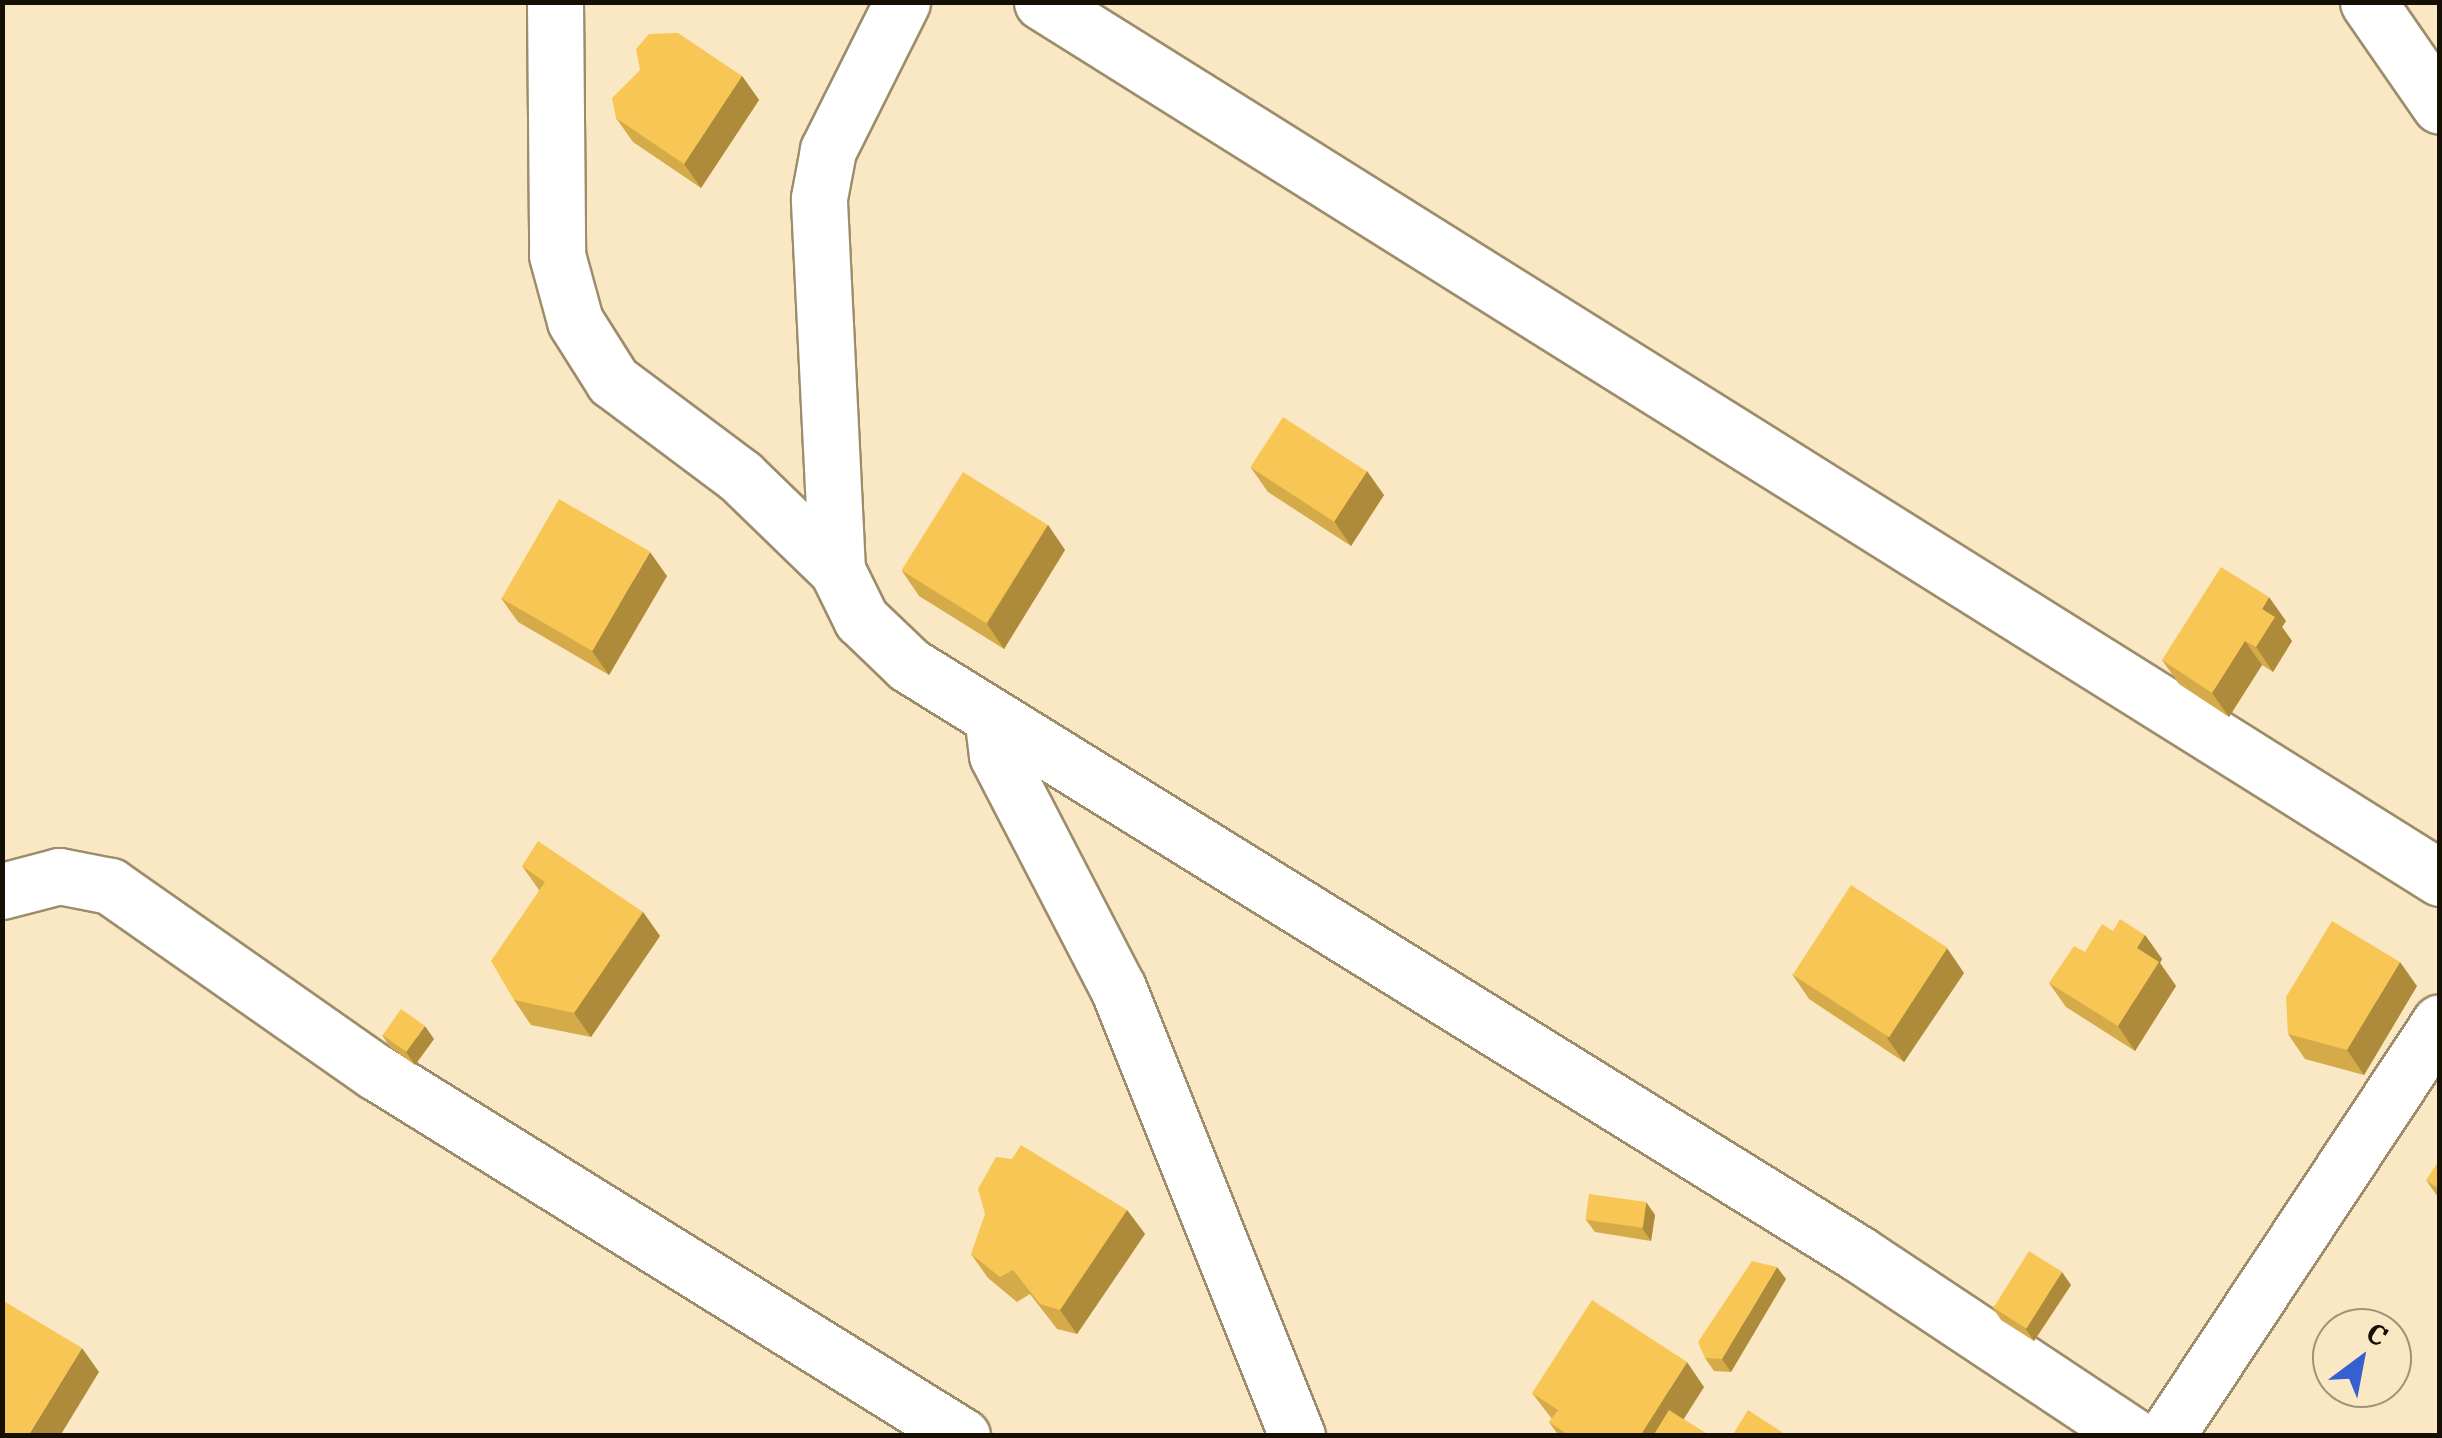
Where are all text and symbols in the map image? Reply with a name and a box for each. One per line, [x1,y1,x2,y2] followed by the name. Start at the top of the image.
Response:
[2312,1308,2412,1408] north arrow
[2359,1313,2395,1354] text: С

